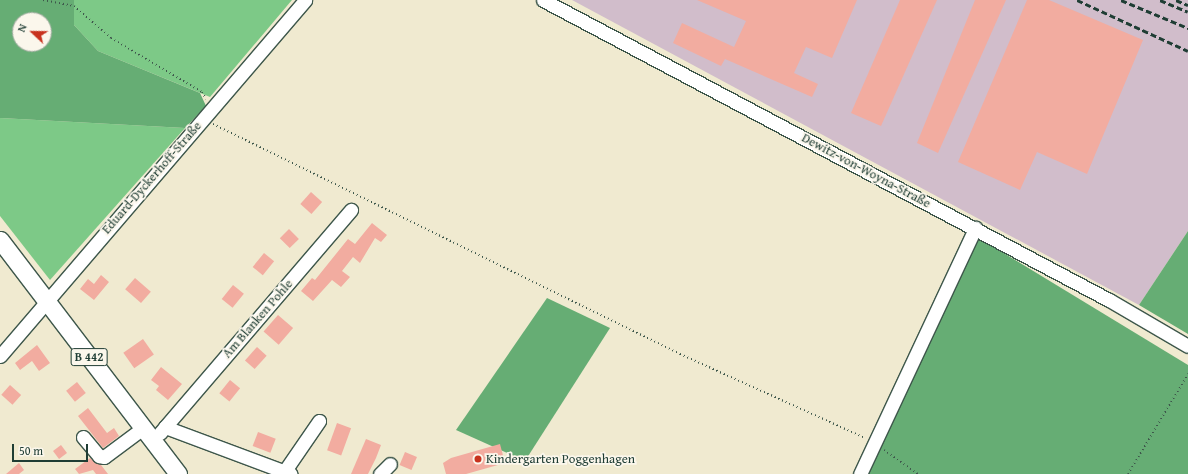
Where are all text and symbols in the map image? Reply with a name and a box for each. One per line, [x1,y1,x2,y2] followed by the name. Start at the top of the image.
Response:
[12,12,52,52] north arrow
[13,21,31,34] text: N
[99,119,205,237] street label: Eduard-Dyckerhoff-Straße
[799,130,933,212] street label: Dewitz-von-Woyna-Straße
[220,276,296,362] street label: Am Blanken Pohle
[70,347,108,367] road number: B 442
[14,436,90,462] scale bar
[19,442,43,459] text: 50 m
[486,451,635,467] place label: Kindergarten Poggenhagen
[473,454,483,464] marker: Kindergarten Poggenhagen

